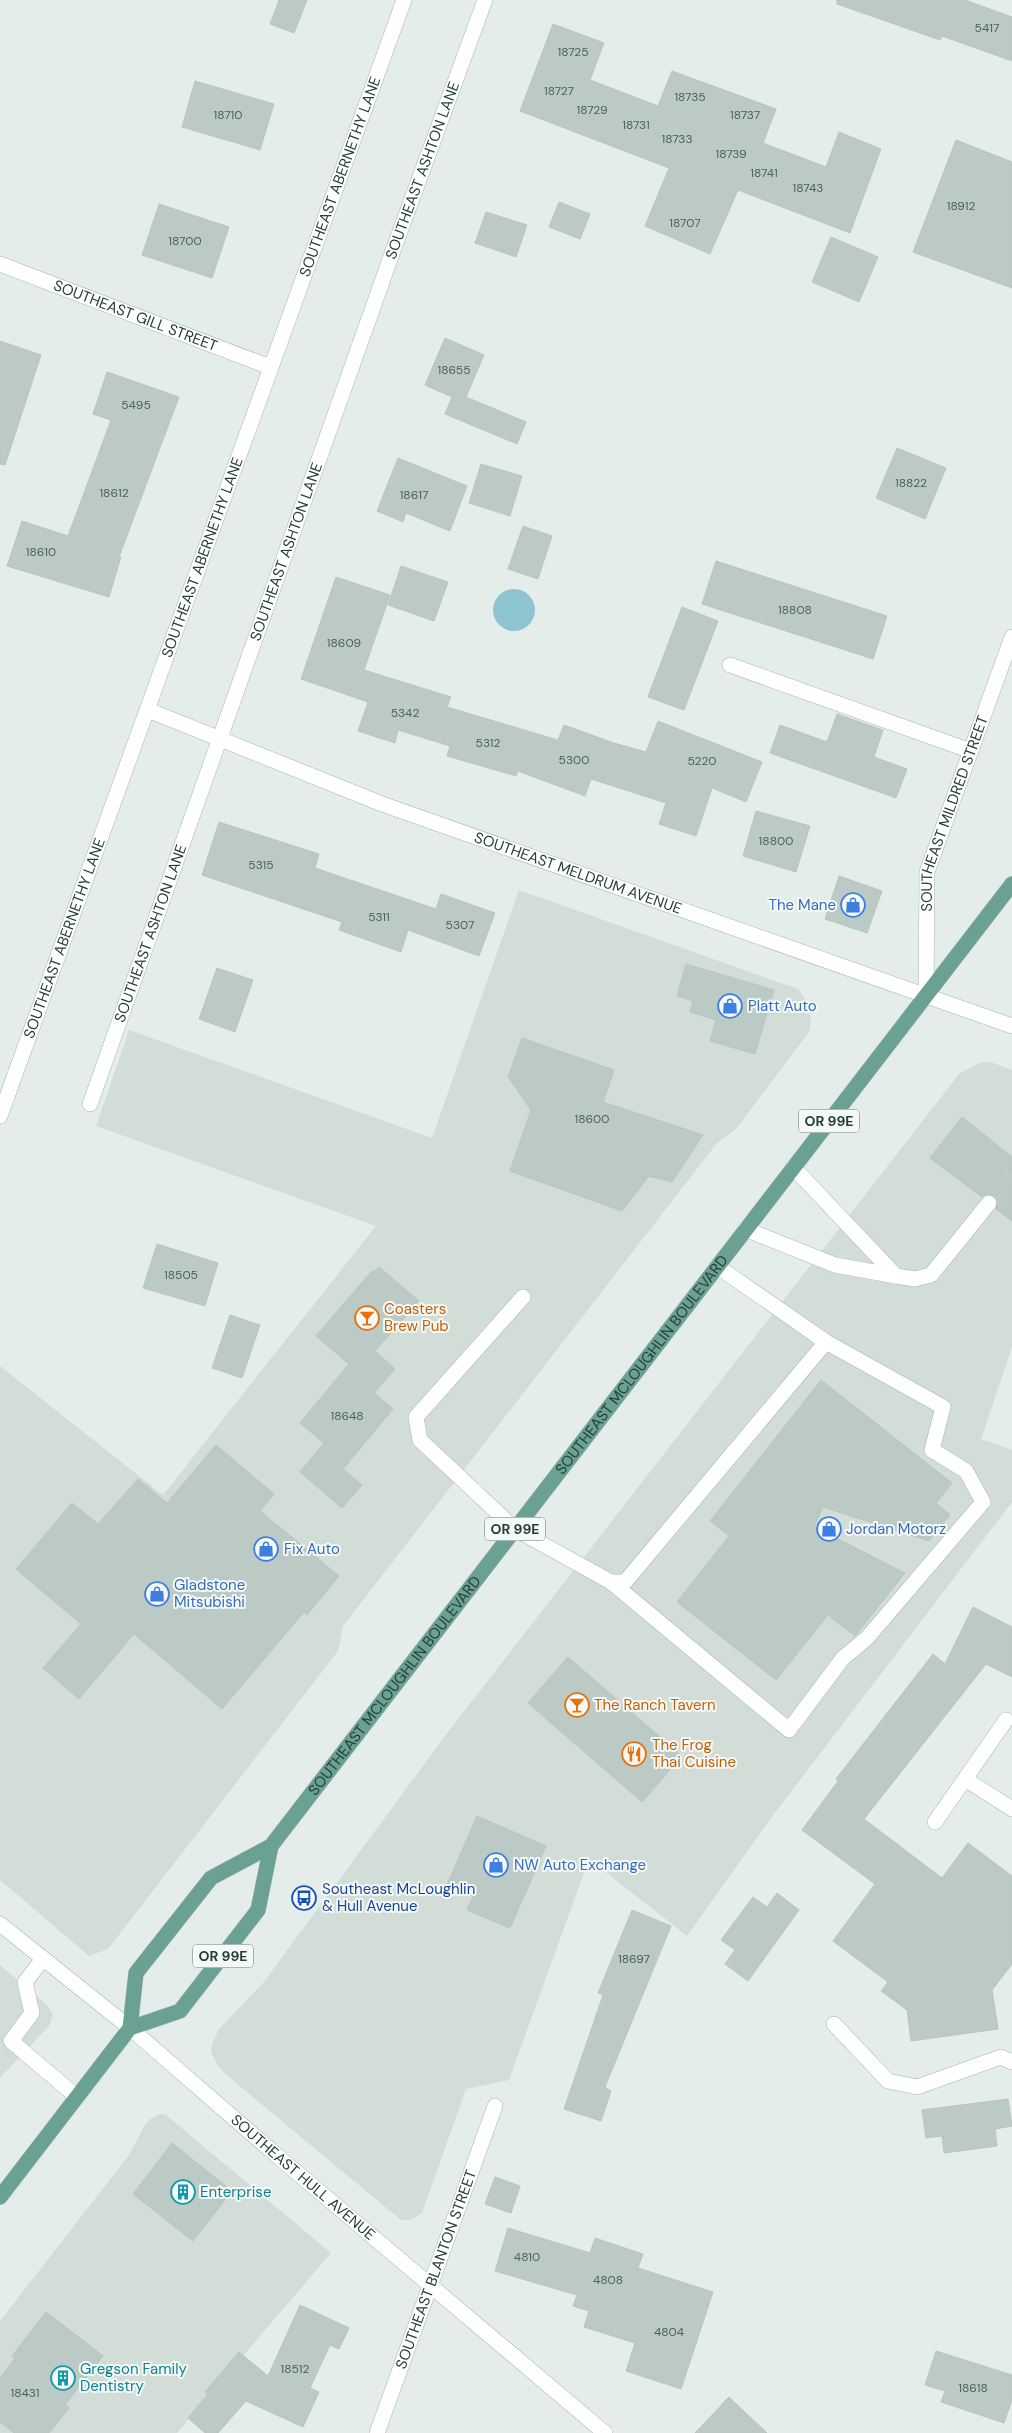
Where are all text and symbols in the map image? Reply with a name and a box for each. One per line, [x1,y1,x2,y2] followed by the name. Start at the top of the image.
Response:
[975,20,999,36] house number: 5417
[557,44,589,60] house number: 18725
[295,74,385,279] street label: SOUTHEAST ABERNETHY LANE
[381,79,464,262] street label: SOUTHEAST ASHTON LANE
[544,83,574,99] house number: 18727
[674,89,706,105] house number: 18735
[576,102,608,118] house number: 18729
[213,107,243,123] house number: 18710
[730,107,760,123] house number: 18737
[622,117,650,133] house number: 18731
[661,131,693,147] house number: 18733
[715,146,747,162] house number: 18739
[750,165,778,181] house number: 18741
[793,180,823,196] house number: 18743
[947,198,975,214] house number: 18912
[669,215,701,231] house number: 18707
[168,233,202,249] house number: 18700
[51,275,220,356] street label: SOUTHEAST GILL STREET
[438,362,470,378] house number: 18655
[121,397,151,413] house number: 5495
[157,455,248,660] street label: SOUTHEAST ABERNETHY LANE
[245,460,327,644] street label: SOUTHEAST ASHTON LANE
[895,475,927,491] house number: 18822
[99,485,129,501] house number: 18612
[400,487,428,503] house number: 18617
[26,544,56,560] house number: 18610
[778,602,812,618] house number: 18808
[327,635,361,651] house number: 18609
[391,705,419,721] house number: 5342
[917,713,993,912] street label: SOUTHEAST MILDRED STREET
[476,735,501,751] house number: 5312
[559,752,589,768] house number: 5300
[687,753,717,769] house number: 5220
[472,827,684,919] street label: SOUTHEAST MELDRUM AVENUE
[759,833,793,849] house number: 18800
[19,835,110,1041] street label: SOUTHEAST ABERNETHY LANE
[110,842,191,1025] street label: SOUTHEAST ASHTON LANE
[248,857,274,873] house number: 5315
[840,892,866,918] shop icon: The Mane
[769,895,836,915] place label: The Mane
[368,909,390,925] house number: 5311
[446,917,474,933] house number: 5307
[717,993,743,1019] shop icon: Platt Auto
[748,996,817,1016] place label: Platt Auto
[799,1110,859,1132] road number: OR 99E
[575,1111,610,1127] house number: 18600
[551,1251,733,1479] street label: SOUTHEAST MCLOUGHLIN BOULEVARD
[164,1267,198,1283] house number: 18505
[384,1299,449,1336] place label: Coasters Brew Pub
[354,1305,380,1331] bar icon: Coasters Brew Pub
[330,1408,364,1424] house number: 18648
[816,1516,842,1542] shop icon: Jordan Motorz
[485,1518,545,1540] road number: OR 99E
[846,1519,946,1539] place label: Jordan Motorz
[253,1536,279,1562] shop icon: Fix Auto
[284,1539,340,1559] place label: Fix Auto
[304,1572,485,1799] street label: SOUTHEAST MCLOUGHLIN BOULEVARD
[174,1575,245,1612] place label: Gladstone Mitsubishi
[144,1581,170,1607] shop icon: Gladstone Mitsubishi
[564,1692,590,1718] bar icon: The Ranch Tavern
[594,1695,716,1715] place label: The Ranch Tavern
[652,1735,736,1772] place label: The Frog Thai Cuisine
[621,1741,647,1767] restaurant icon: The Frog Thai Cuisine
[483,1852,509,1878] shop icon: NW Auto Exchange
[514,1855,646,1875] place label: NW Auto Exchange
[322,1879,475,1916] place label: Southeast McLoughlin & Hull Avenue
[291,1885,317,1911] bus stop icon: Southeast McLoughlin & Hull Avenue
[193,1944,253,1968] road number: OR 99E
[618,1951,650,1967] house number: 18697
[227,2110,379,2244] street label: SOUTHEAST HULL AVENUE
[391,2167,481,2372] street label: SOUTHEAST BLANTON STREET
[170,2179,196,2205] building icon: Enterprise
[200,2182,271,2202] place label: Enterprise
[514,2249,540,2265] house number: 4810
[593,2272,623,2288] house number: 4808
[654,2324,684,2340] house number: 4804
[80,2359,187,2396] place label: Gregson Family Dentistry
[280,2361,310,2377] house number: 18512
[50,2365,76,2391] building icon: Gregson Family Dentistry
[958,2380,988,2396] house number: 18618
[11,2385,39,2401] house number: 18431

